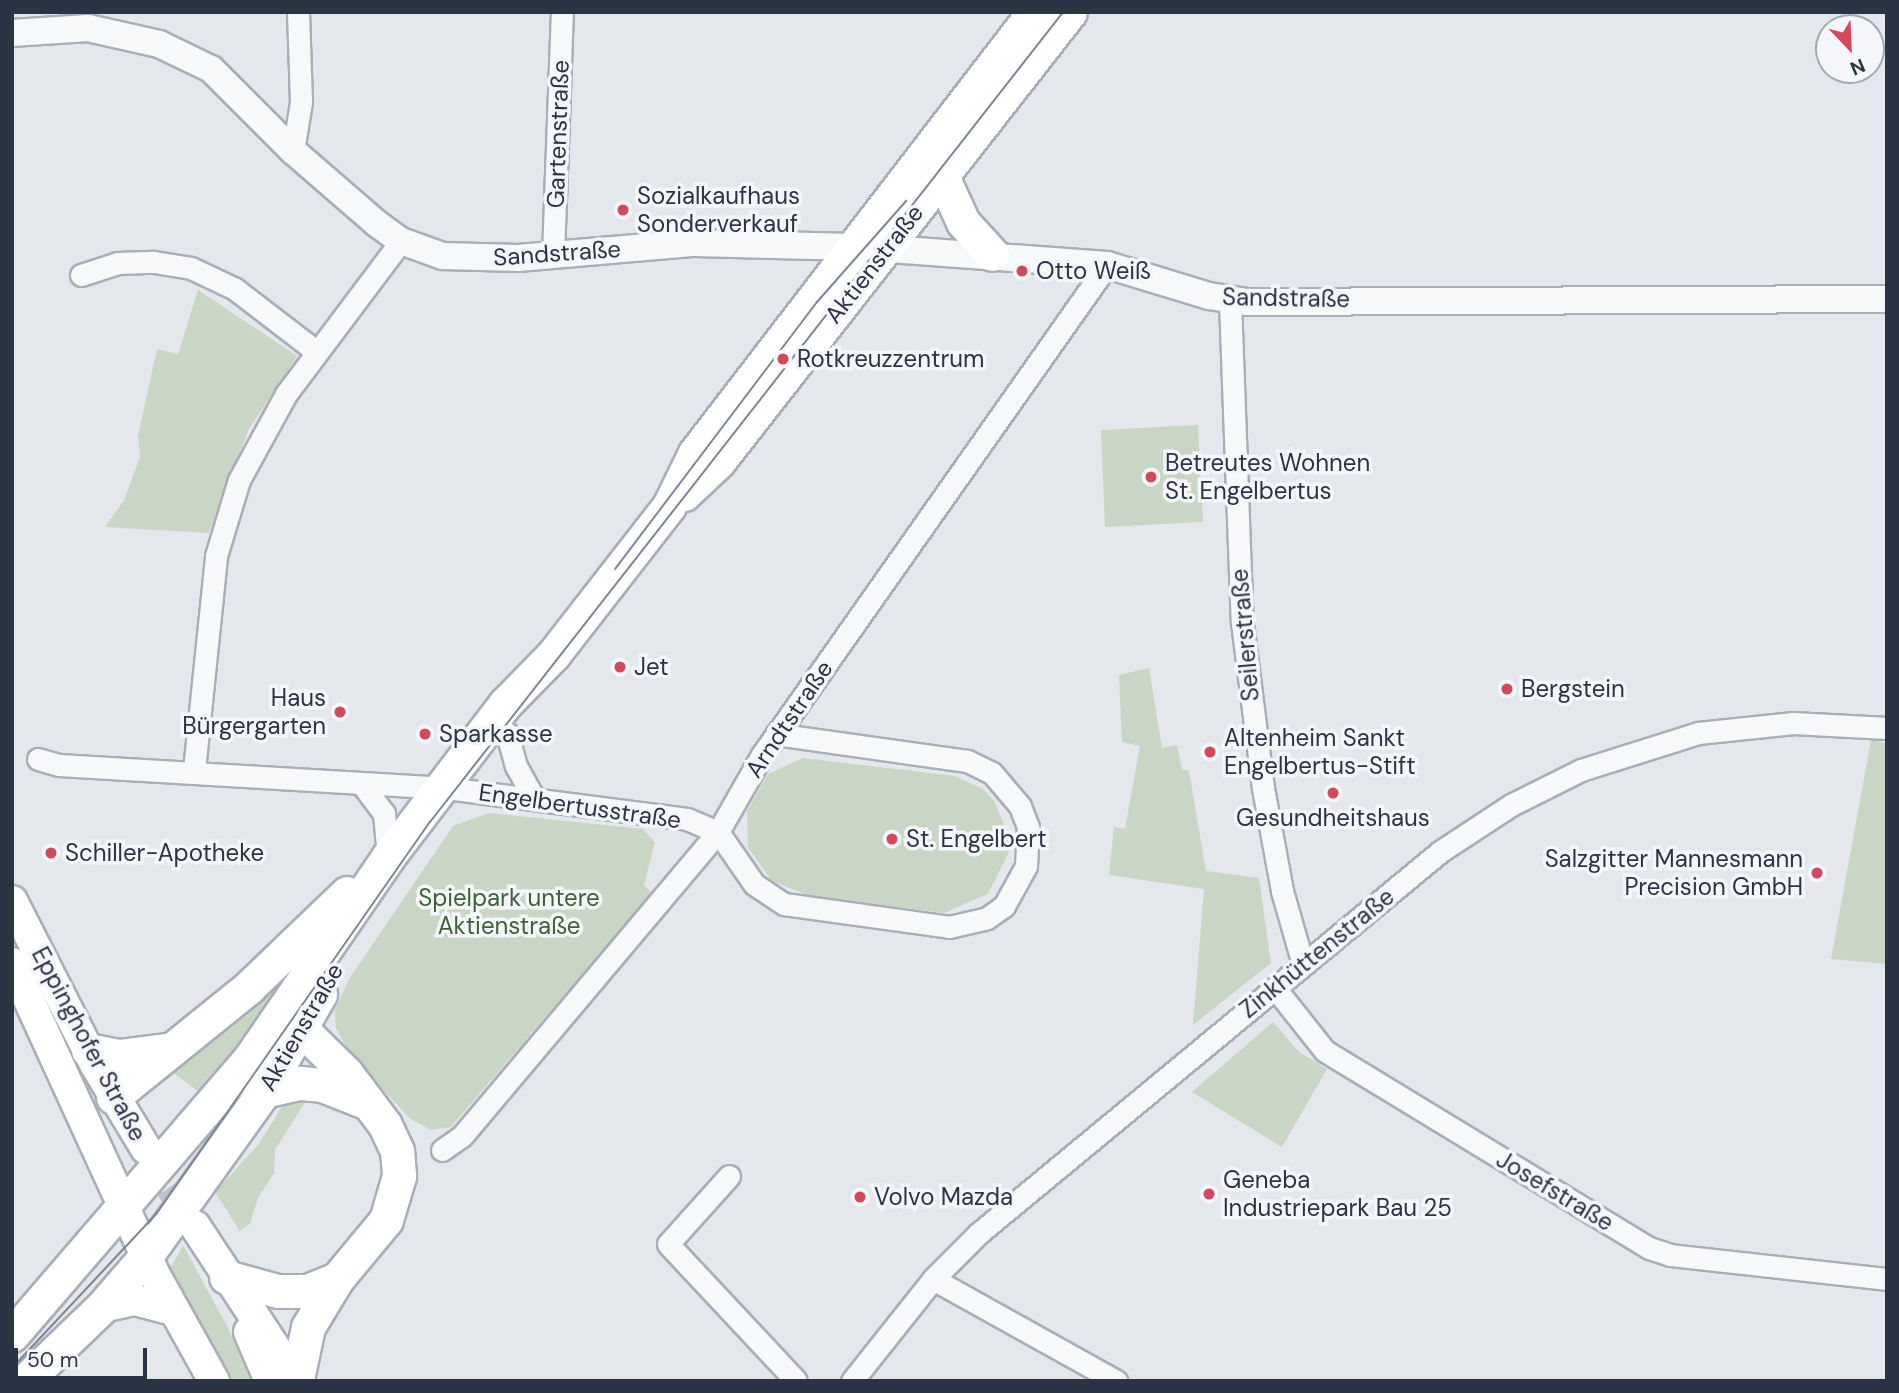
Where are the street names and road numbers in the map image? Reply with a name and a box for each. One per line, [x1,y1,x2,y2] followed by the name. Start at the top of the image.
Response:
[541,59,575,209] street label: Gartenstraße
[819,199,929,329] street label: Aktienstraße
[492,234,622,272] street label: Sandstraße
[1222,282,1350,314] street label: Sandstraße
[1225,567,1265,703] street label: Seilerstraße
[739,655,839,783] street label: Arndtstraße
[477,778,683,834] street label: Engelbertusstraße
[1234,882,1400,1024] street label: Zinkhüttenstraße
[26,942,152,1146] street label: Eppinghofer Straße
[253,958,349,1096] street label: Aktienstraße
[1491,1145,1619,1237] street label: Josefstraße

